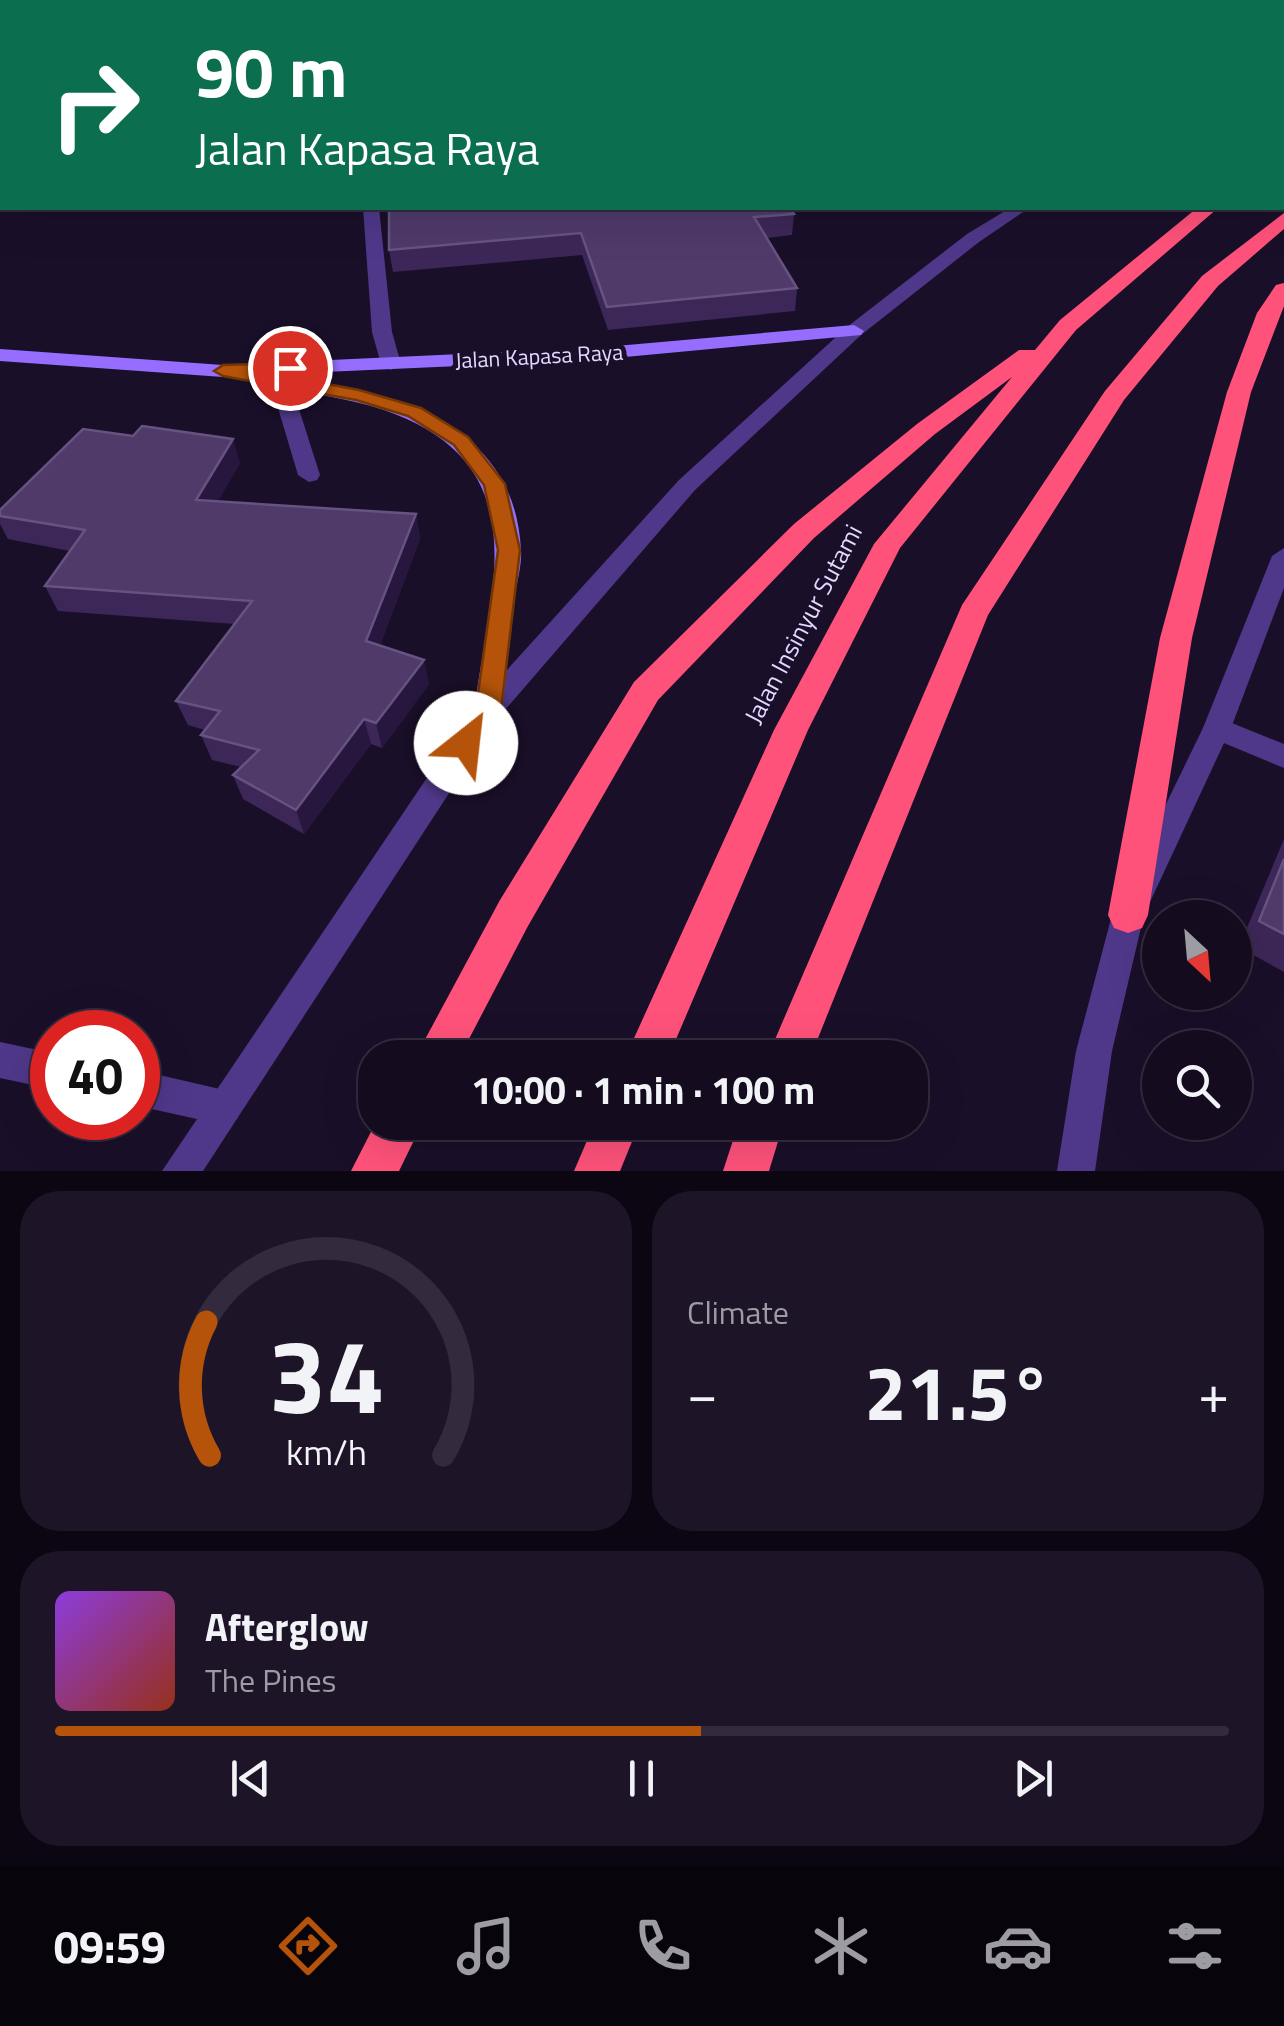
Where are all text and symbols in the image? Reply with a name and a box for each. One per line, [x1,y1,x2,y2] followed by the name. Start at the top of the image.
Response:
[195,18,348,124] text: 90 m
[30,40,160,170] icon: right
[195,114,539,182] text: Jalan Kapasa Raya
[248,326,333,411] pin
[454,335,624,377] street label: Jalan Kapasa Raya
[263,341,318,396] icon: arrive
[734,518,872,730] street label: Jalan Insinyur Sutami
[414,691,518,795] position arrow
[1142,900,1252,1010] north arrow
[1142,900,1252,1140] map controls
[30,1010,160,1140] speed limit sign: 40
[1142,1030,1252,1140] button: search
[471,1061,815,1119] text: 10:00 · 1 min · 100 m
[687,1288,789,1336] text: Climate
[268,1295,384,1453] text: 34
[864,1335,1052,1449] text: 21.5°
[687,1351,718,1434] text: −
[1198,1351,1229,1434] text: +
[286,1424,366,1479] text: km/h
[205,1598,369,1656] text: Afterglow
[205,1656,336,1704] text: The Pines
[223,1751,278,1806] icon: previous
[614,1751,669,1806] icon: pause
[1006,1751,1061,1806] icon: next
[273,1911,343,1981] icon: directions
[451,1911,521,1981] icon: music
[628,1911,698,1981] icon: phone
[806,1911,876,1981] icon: climate
[983,1911,1053,1981] icon: car
[1160,1911,1230,1981] icon: filters
[54,1912,166,1980] text: 09:59

